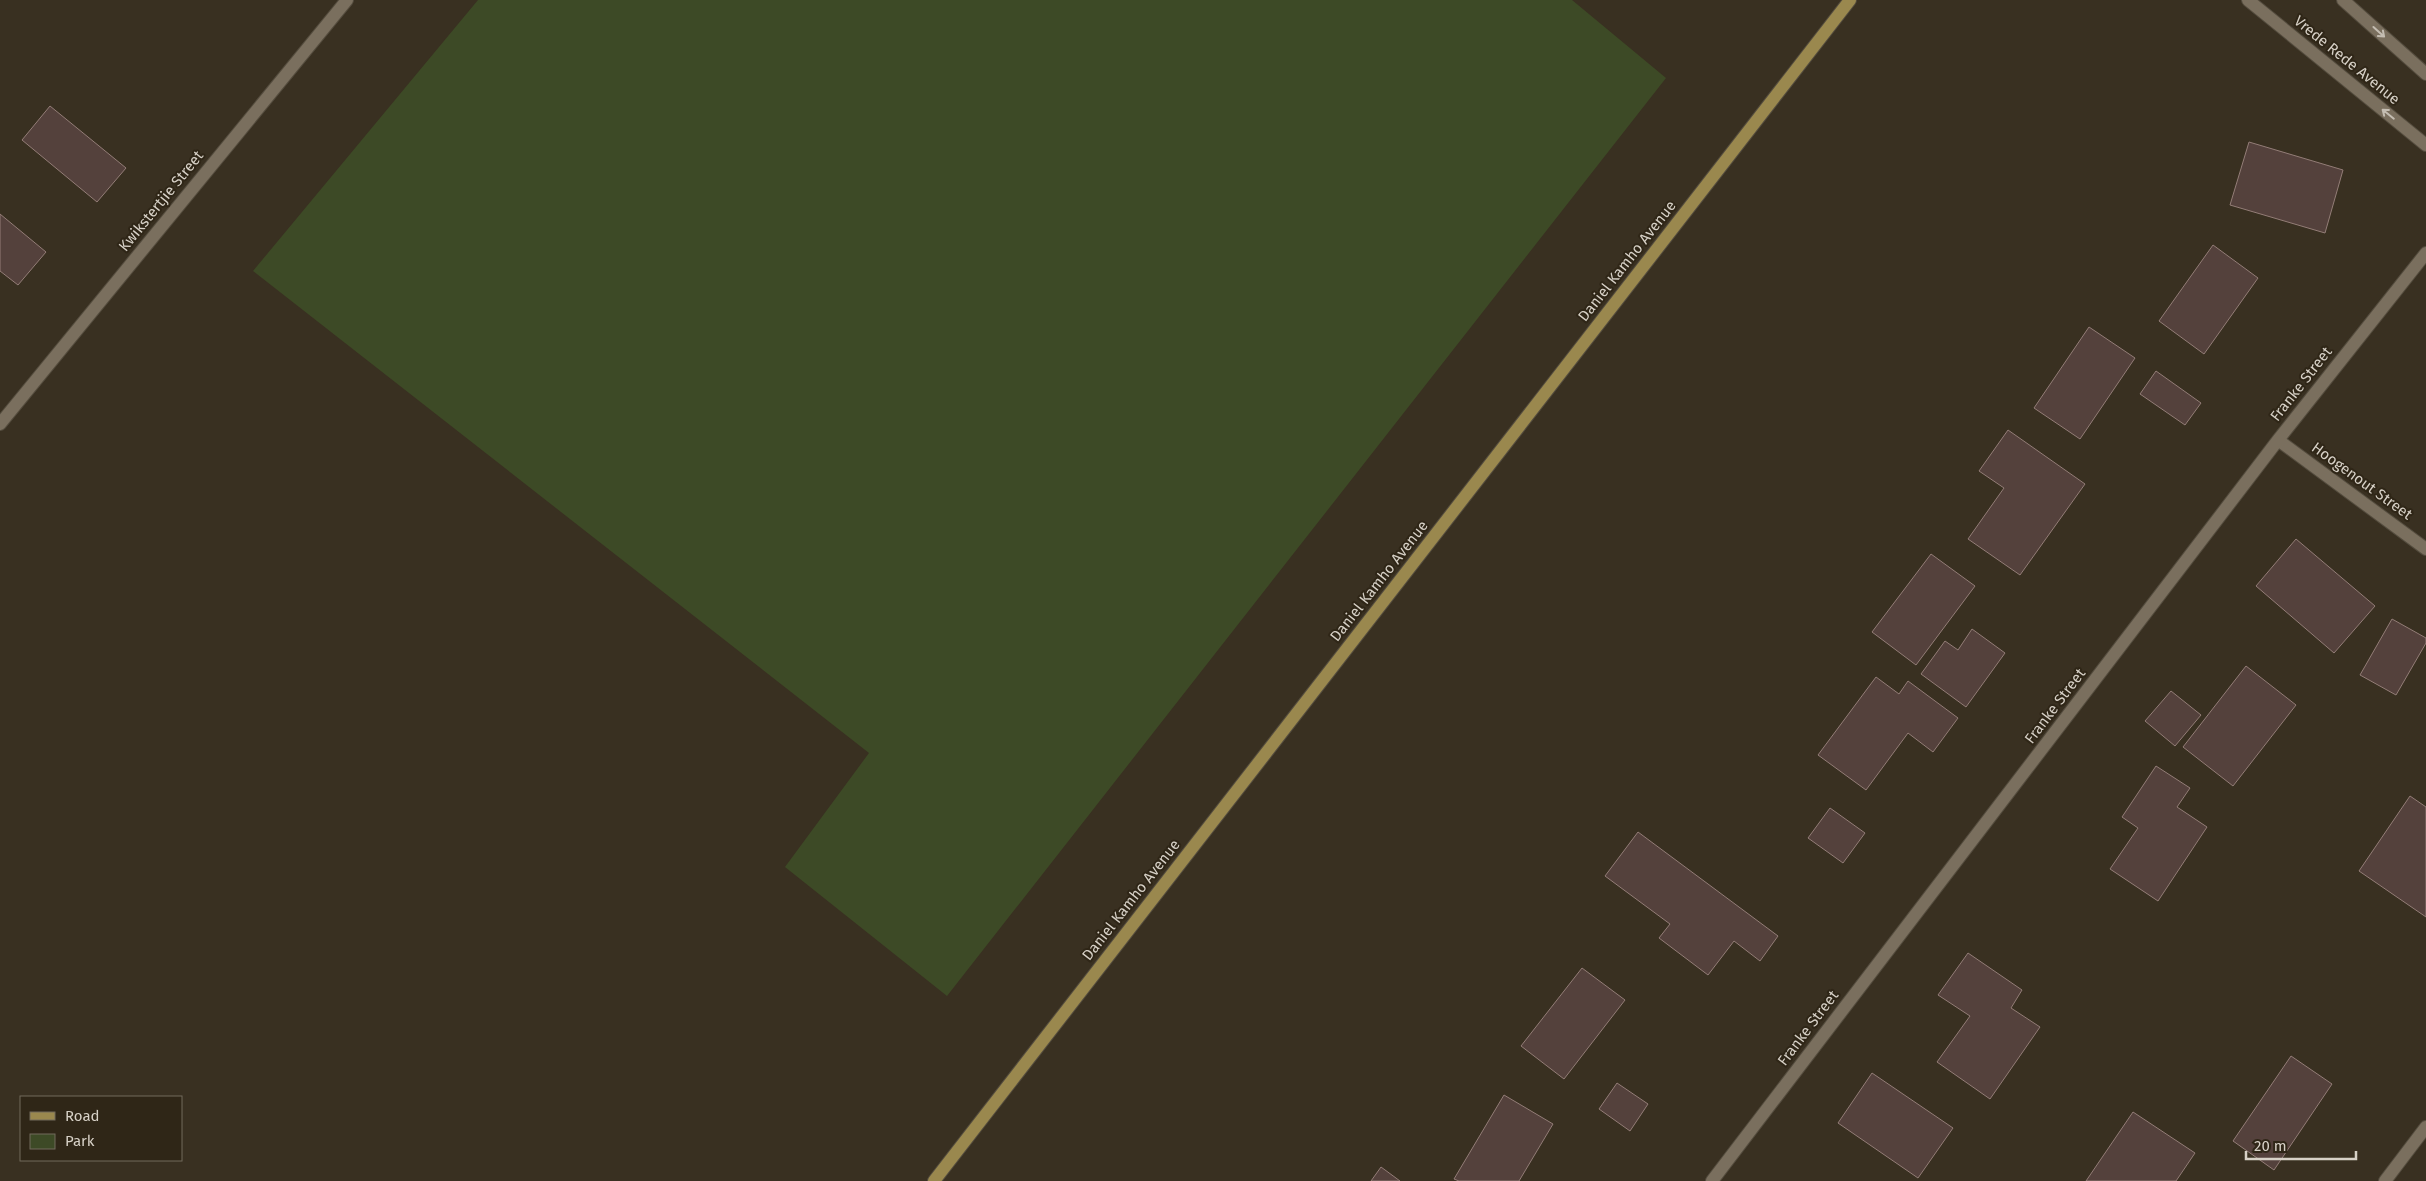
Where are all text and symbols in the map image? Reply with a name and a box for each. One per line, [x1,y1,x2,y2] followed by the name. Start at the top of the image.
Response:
[2291,12,2403,108] street label: Vrede Rede Avenue
[2373,27,2386,38] one-way arrow
[2382,109,2395,120] one-way arrow
[115,147,207,255] street label: Kwikstertjie Street
[1574,197,1680,325] street label: Daniel Kamho Avenue
[2266,343,2336,425] street label: Franke Street
[2308,439,2416,524] street label: Hoogenout Street
[1326,517,1432,645] street label: Daniel Kamho Avenue
[2021,664,2089,747] street label: Franke Street
[1078,836,1184,964] street label: Daniel Kamho Avenue
[1774,986,1842,1069] street label: Franke Street
[20,1096,182,1161] legend
[65,1107,100,1125] text: Road
[2246,1128,2356,1160] scale bar
[65,1132,95,1150] text: Park
[2254,1137,2287,1155] text: 20 m

